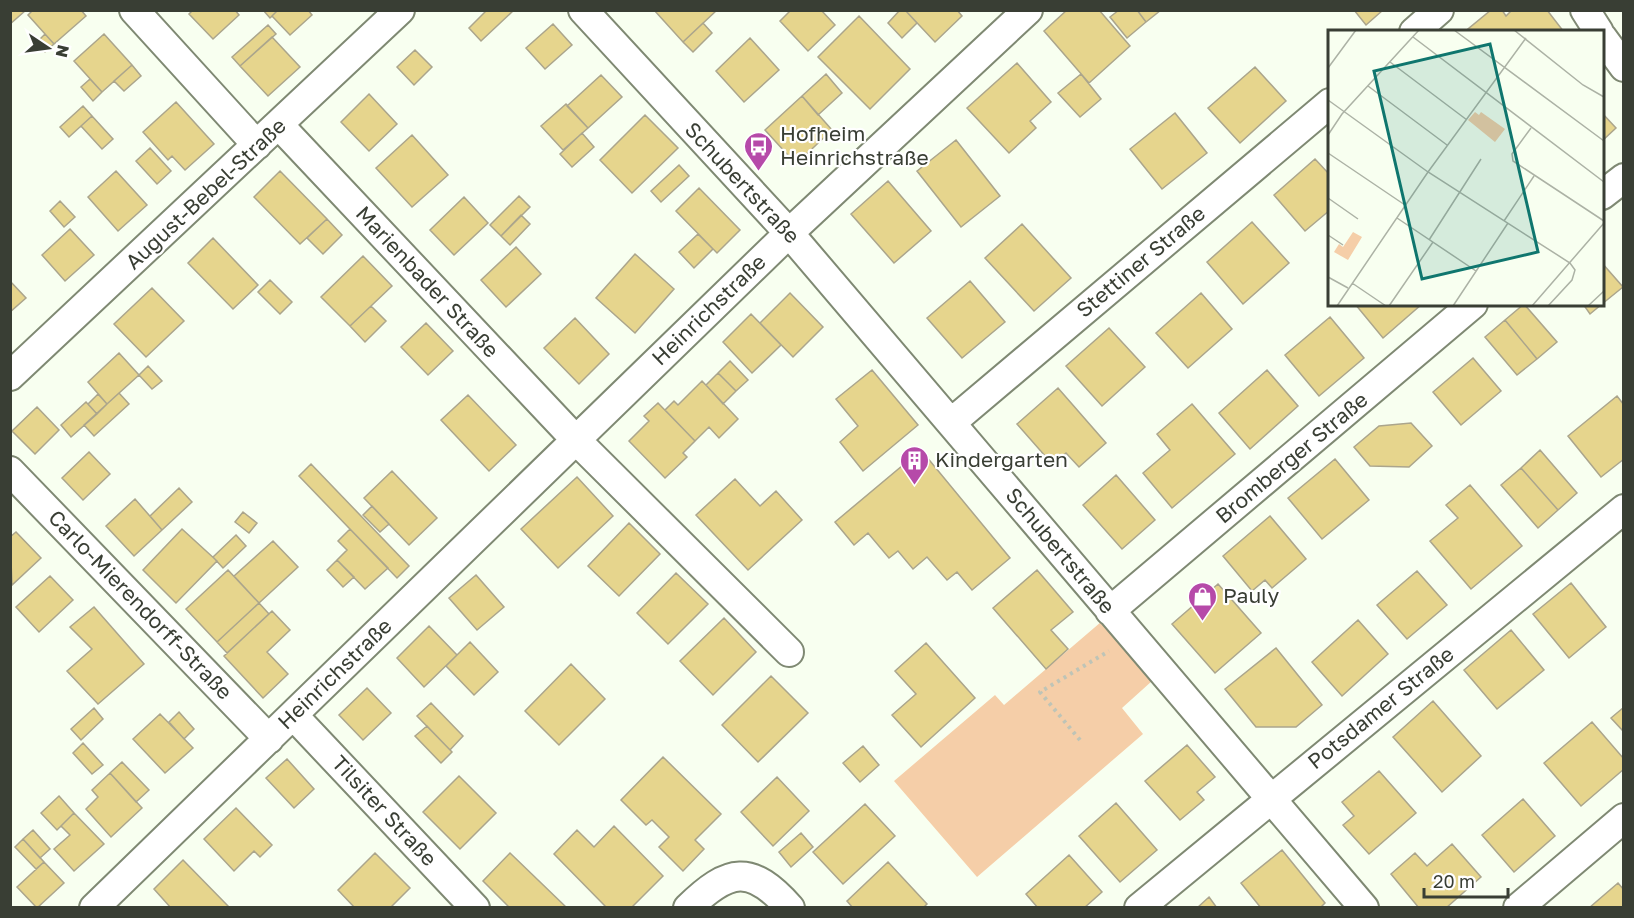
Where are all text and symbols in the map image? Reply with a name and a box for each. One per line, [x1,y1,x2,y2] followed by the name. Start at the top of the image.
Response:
[18,18,78,78] north arrow
[1328,30,1604,306] inset map
[52,43,74,60] text: N
[120,112,291,274] street label: August-Bebel-Straße
[680,116,806,248] street label: Schubertstraße
[780,120,929,170] place label: Hofheim Heinrichstraße
[743,130,775,172] bus stop icon: Hofheim Heinrichstraße
[351,200,505,363] street label: Marienbader Straße
[1071,200,1210,323] street label: Stettiner Straße
[646,248,771,370] street label: Heinrichstraße
[1210,386,1373,528] street label: Bromberger Straße
[898,444,930,486] building icon: Kindergarten
[935,446,1068,472] place label: Kindergarten
[1001,482,1121,619] street label: Schubertstraße
[43,504,238,704] street label: Carlo-Mierendorff-Straße
[1186,580,1218,622] shop icon: Pauly
[1223,582,1279,608] place label: Pauly
[272,612,397,734] street label: Heinrichstraße
[1302,640,1459,774] street label: Potsdamer Straße
[327,750,443,871] street label: Tilsiter Straße
[1424,861,1508,899] scale bar
[1433,870,1475,892] text: 20 m

